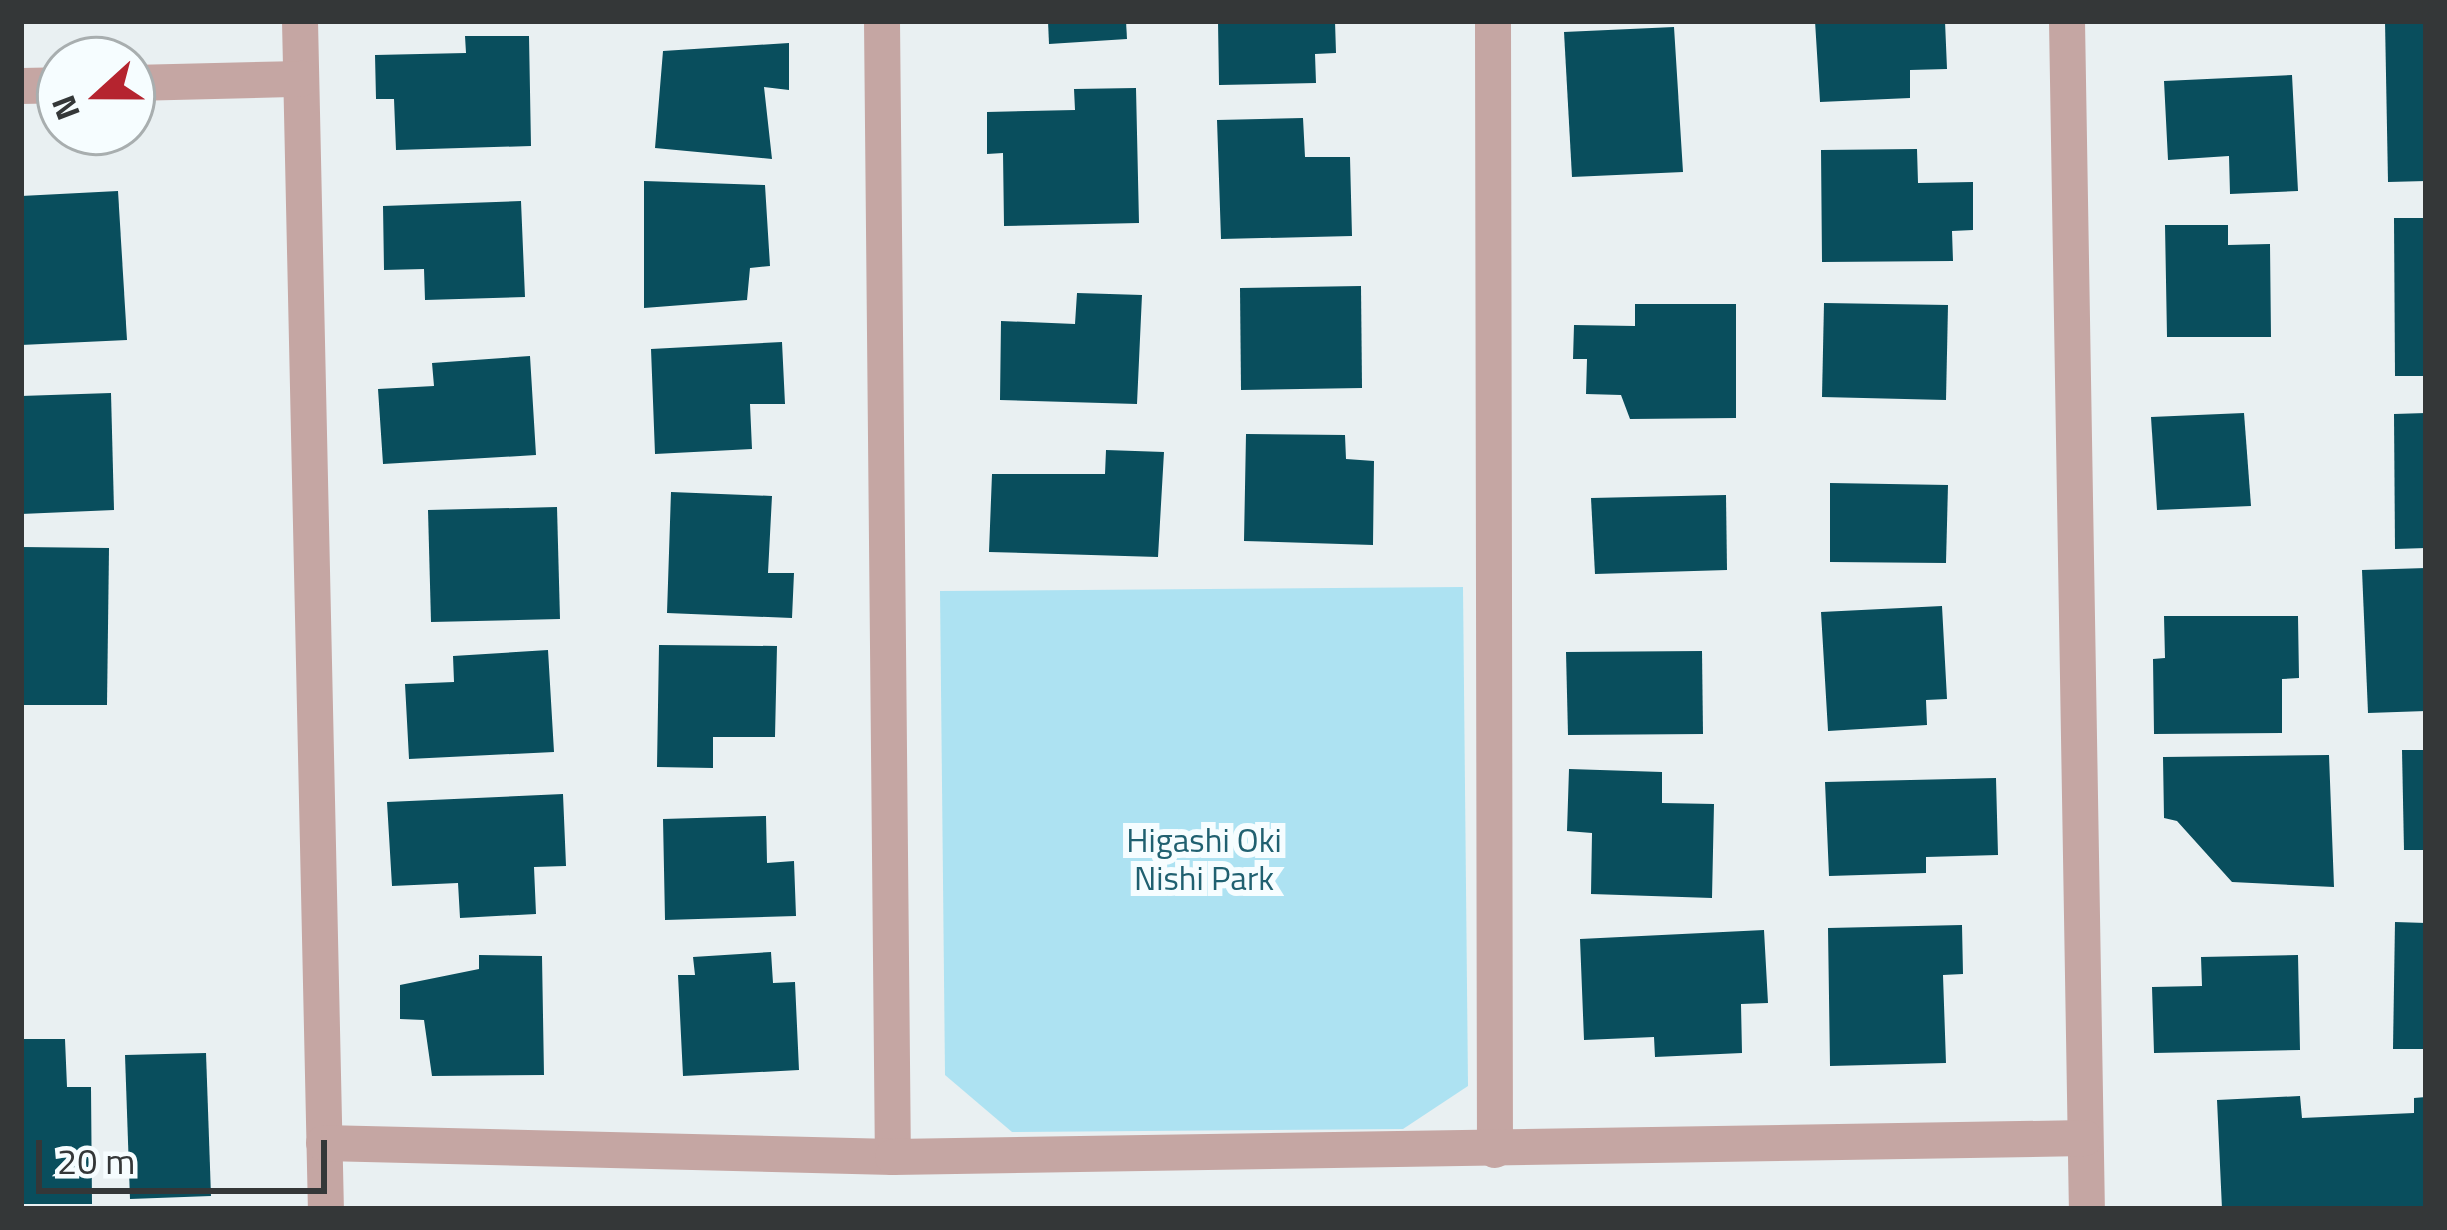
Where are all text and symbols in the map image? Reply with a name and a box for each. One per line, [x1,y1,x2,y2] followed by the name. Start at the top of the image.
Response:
[36,36,156,156] north arrow
[38,88,93,127] text: N
[1126,821,1282,899] park label: Higashi Oki Nishi Park
[42,1116,333,1190] scale bar
[57,1133,135,1188] text: 20 m

